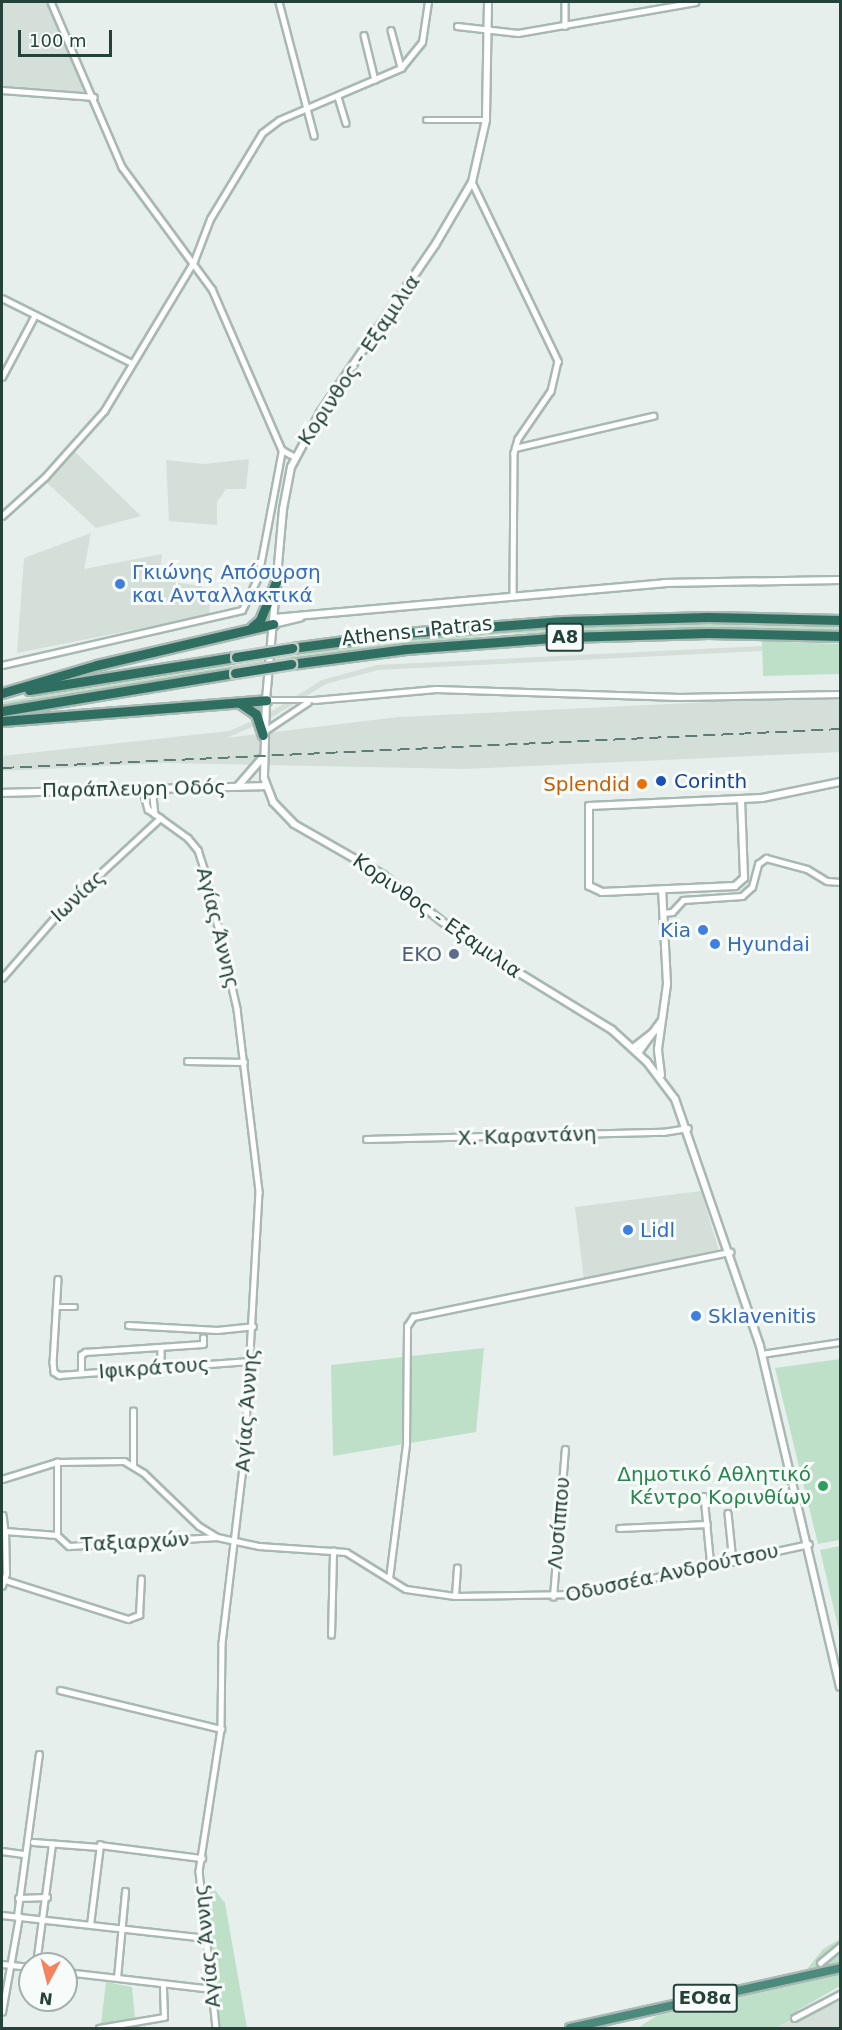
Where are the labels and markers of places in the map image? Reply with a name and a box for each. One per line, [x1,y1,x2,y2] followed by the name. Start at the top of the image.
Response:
[132,560,321,607] place label: Γκιώνης Απόσυρση και Ανταλλακτικά
[113,577,127,591] marker: Γκιώνης Απόσυρση και Ανταλλακτικά
[674,769,747,793] place label: Corinth
[543,772,630,796] place label: Splendid
[652,772,670,790] marker: Corinth
[635,777,649,791] marker: Splendid
[660,918,691,942] place label: Kia
[696,923,710,937] marker: Kia
[727,932,810,956] place label: Hyundai
[708,937,722,951] marker: Hyundai
[402,942,442,966] place label: EKO
[447,947,461,961] marker: EKO
[640,1218,675,1242] place label: Lidl
[621,1223,635,1237] marker: Lidl
[708,1304,816,1328] place label: Sklavenitis
[689,1309,703,1323] marker: Sklavenitis
[617,1462,811,1509] place label: Δημοτικό Αθλητικό Κέντρο Κορινθίων
[816,1479,830,1493] marker: Δημοτικό Αθλητικό Κέντρο Κορινθίων

